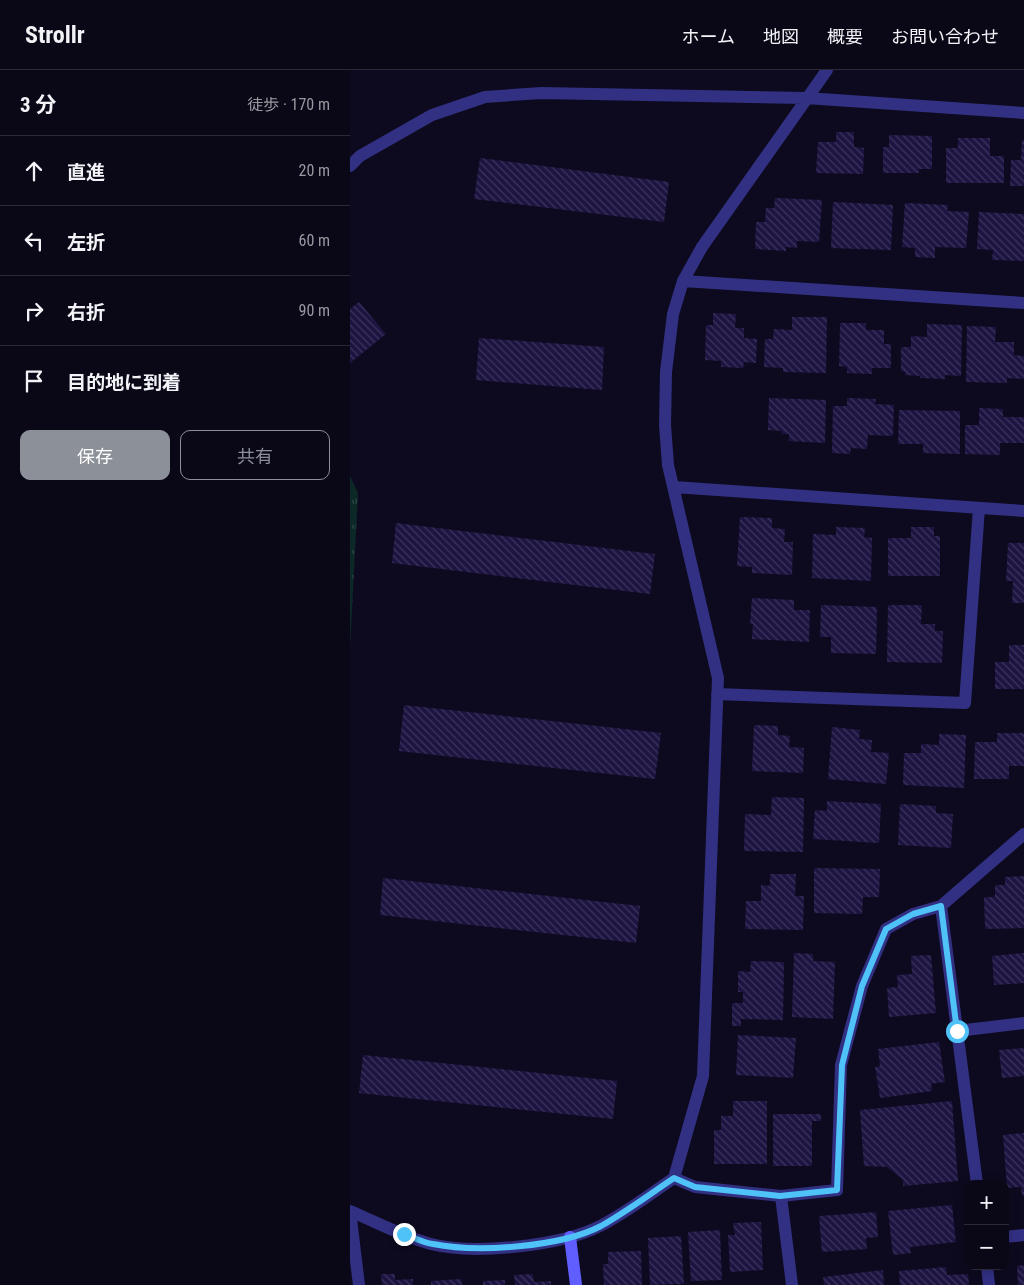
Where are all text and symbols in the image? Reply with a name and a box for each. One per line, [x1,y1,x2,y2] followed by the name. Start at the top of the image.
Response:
[25,21,85,49] text: Strollr
[682,26,735,47] text: ホーム
[763,26,799,47] text: 地図
[827,26,863,47] text: 概要
[891,26,999,47] text: お問い合わせ
[20,93,56,117] text: 3 分
[247,95,330,114] text: 徒歩 · 170 m
[20,157,48,185] icon: ahead
[67,161,105,184] text: 直進
[298,161,330,180] text: 20 m
[20,227,48,255] icon: left
[67,231,105,254] text: 左折
[298,231,330,250] text: 60 m
[20,297,48,325] icon: right
[67,301,105,324] text: 右折
[298,301,330,320] text: 90 m
[20,367,48,395] icon: arrive
[67,371,181,394] text: 目的地に到着
[20,430,170,480] button: 保存
[180,430,330,480] button: 共有
[946,1020,969,1043] route start
[964,1180,1009,1270] map controls
[964,1180,1009,1225] button: +
[393,1223,416,1246] route end
[964,1225,1009,1270] button: −

